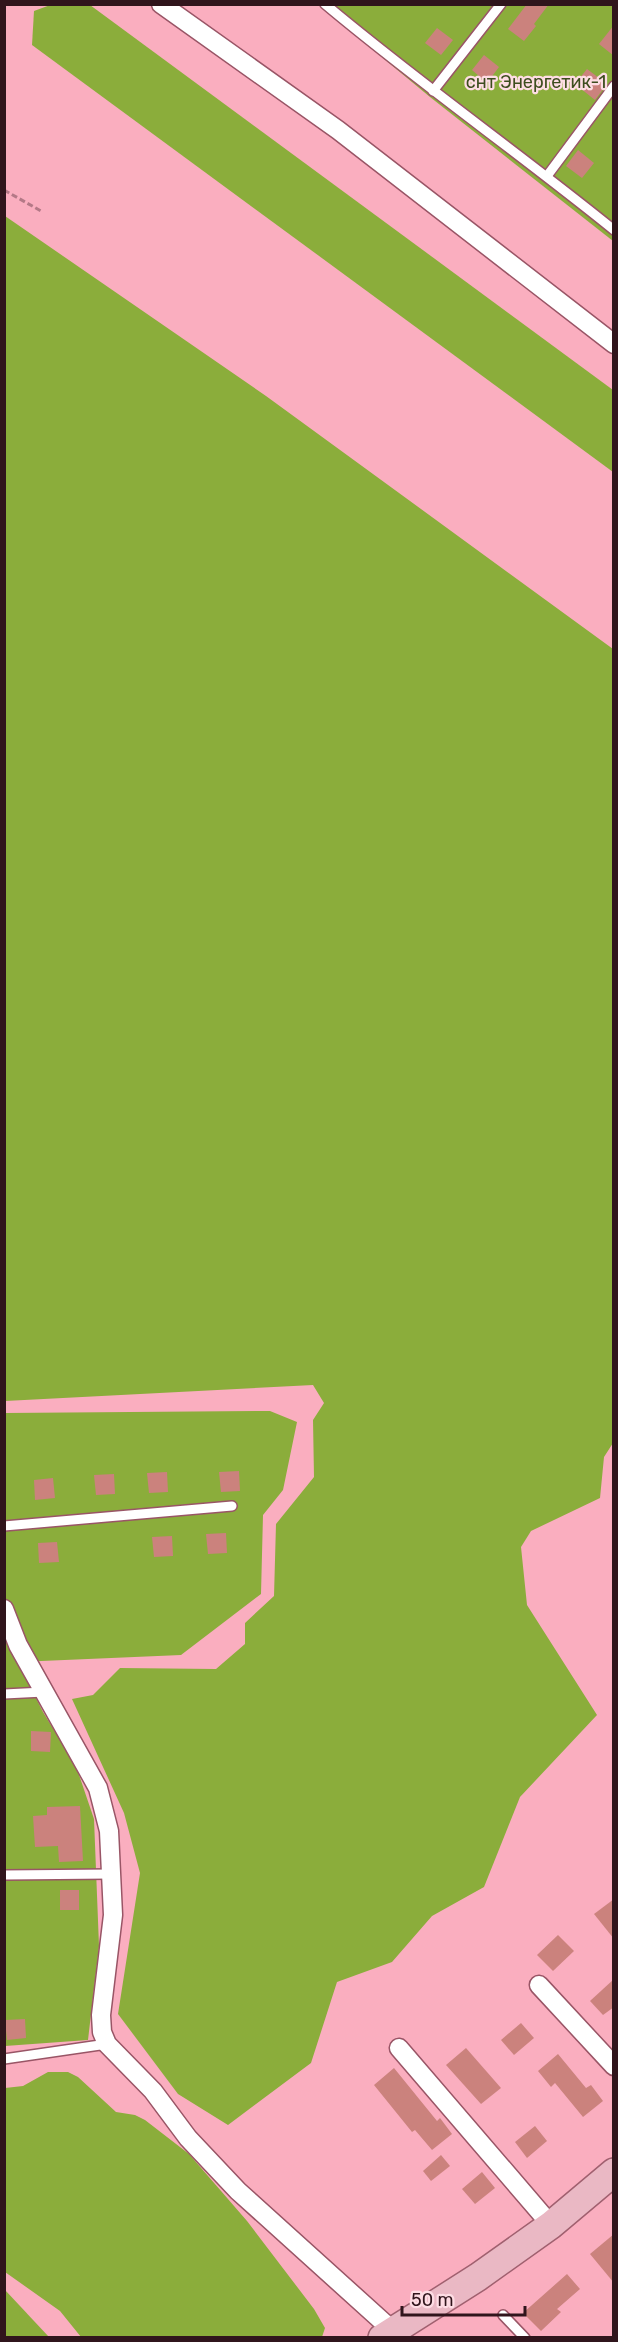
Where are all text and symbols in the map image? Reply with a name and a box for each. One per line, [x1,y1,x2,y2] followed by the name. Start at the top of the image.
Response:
[466,71,606,93] park label: снт Энергетик-1
[402,2279,525,2317] scale bar
[411,2289,454,2311] text: 50 m

